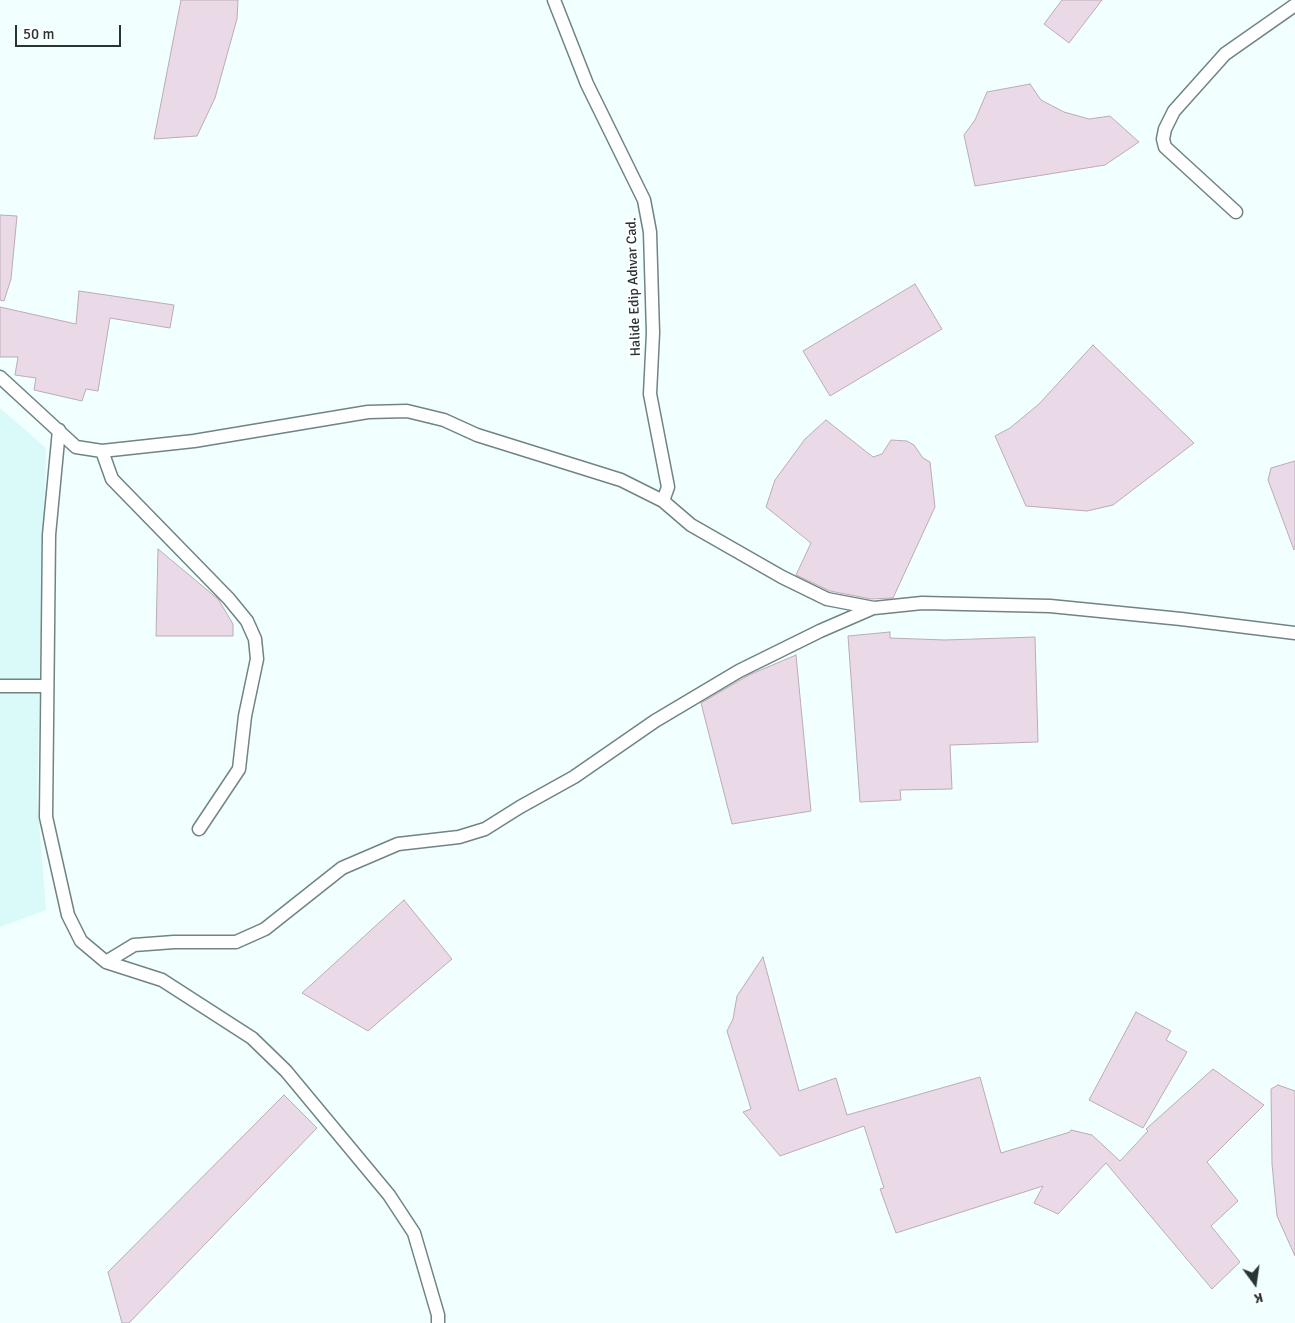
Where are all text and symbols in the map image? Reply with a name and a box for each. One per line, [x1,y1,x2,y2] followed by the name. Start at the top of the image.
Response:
[18,15,124,47] scale bar
[23,25,54,43] text: 50 m
[623,217,645,357] street label: Halide Edip Adıvar Cad.
[1230,1258,1280,1308] north arrow
[1252,1289,1265,1307] text: K

